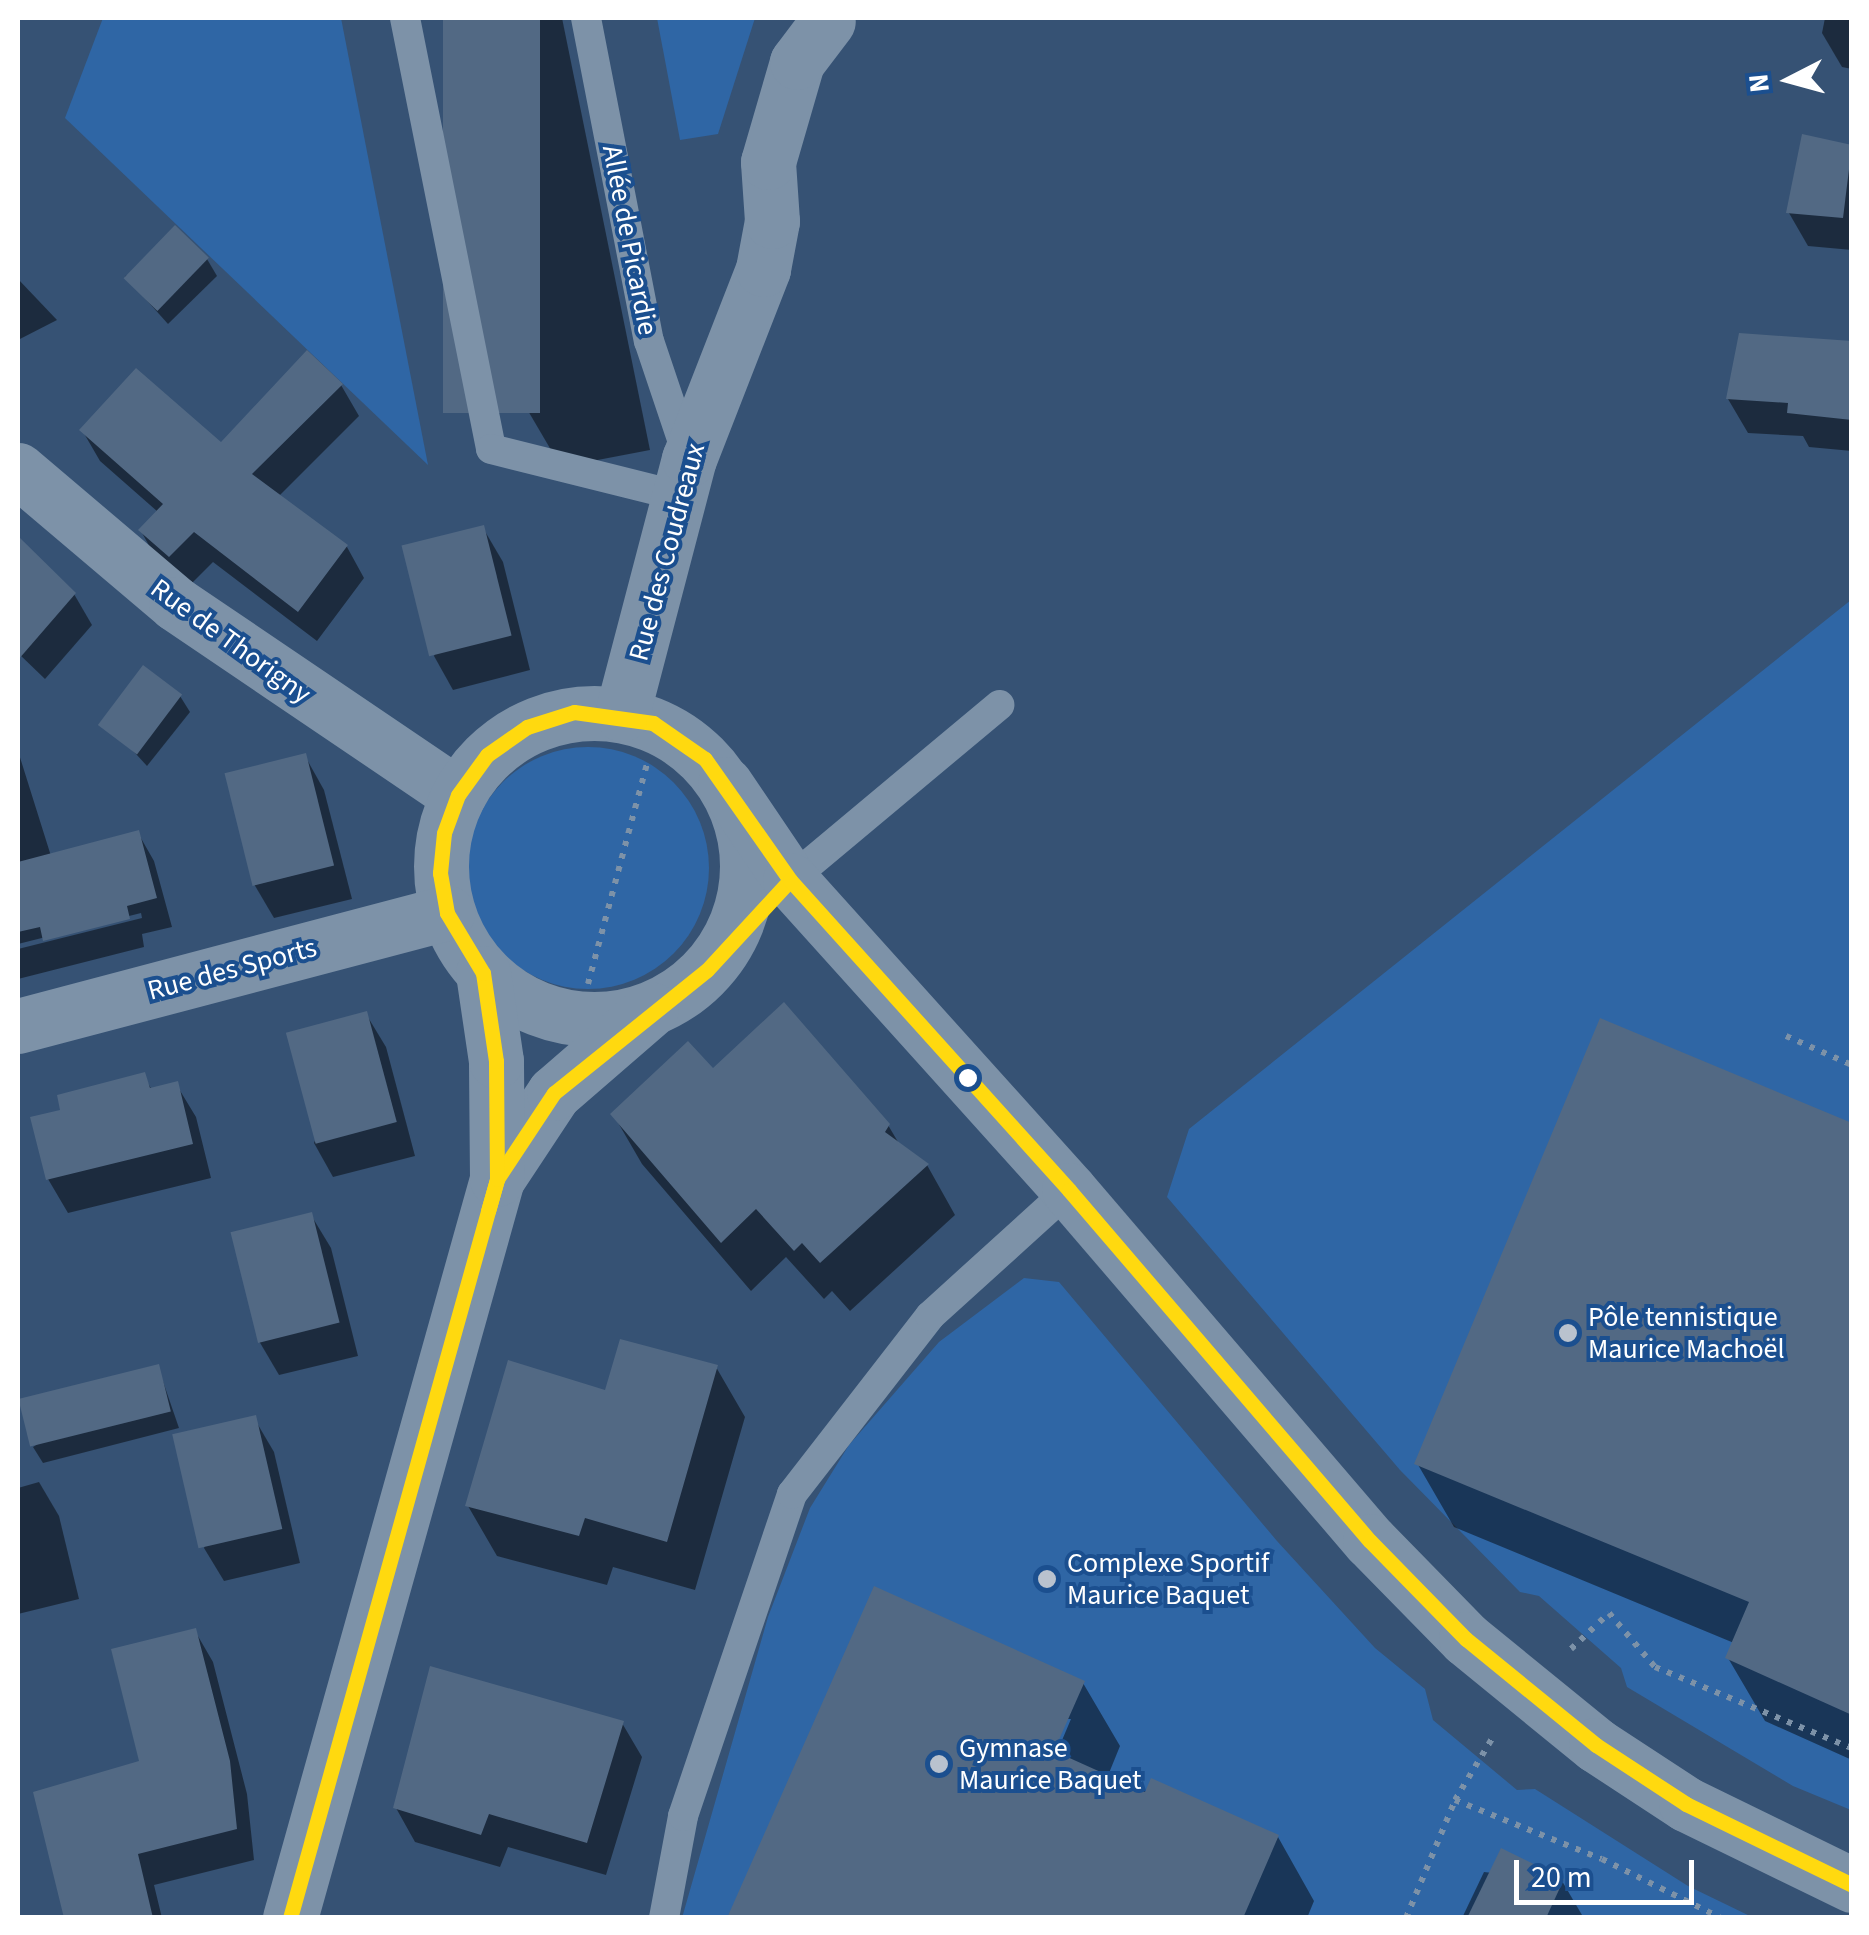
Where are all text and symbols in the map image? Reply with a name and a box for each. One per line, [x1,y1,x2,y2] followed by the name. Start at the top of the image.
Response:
[1739,30,1839,130] north arrow
[1738,72,1780,94] text: N
[595,142,665,338] street label: Allée de Picardie
[622,439,712,665] street label: Rue des Coudreaux
[144,572,318,710] street label: Rue de Thorigny
[144,930,320,1008] street label: Rue des Sports
[958,1068,978,1088] unlabelled marker
[1588,1300,1785,1366] place label: Pôle tennistique Maurice Machoël
[1557,1322,1579,1344] marker: Pôle tennistique Maurice Machoël
[1067,1546,1269,1612] place label: Complexe Sportif Maurice Baquet
[1036,1568,1058,1590] marker: Complexe Sportif Maurice Baquet
[959,1731,1141,1797] place label: Gymnase Maurice Baquet
[928,1753,950,1775] marker: Gymnase Maurice Baquet
[1519,1840,1699,1902] scale bar
[1531,1856,1592,1899] text: 20 m

